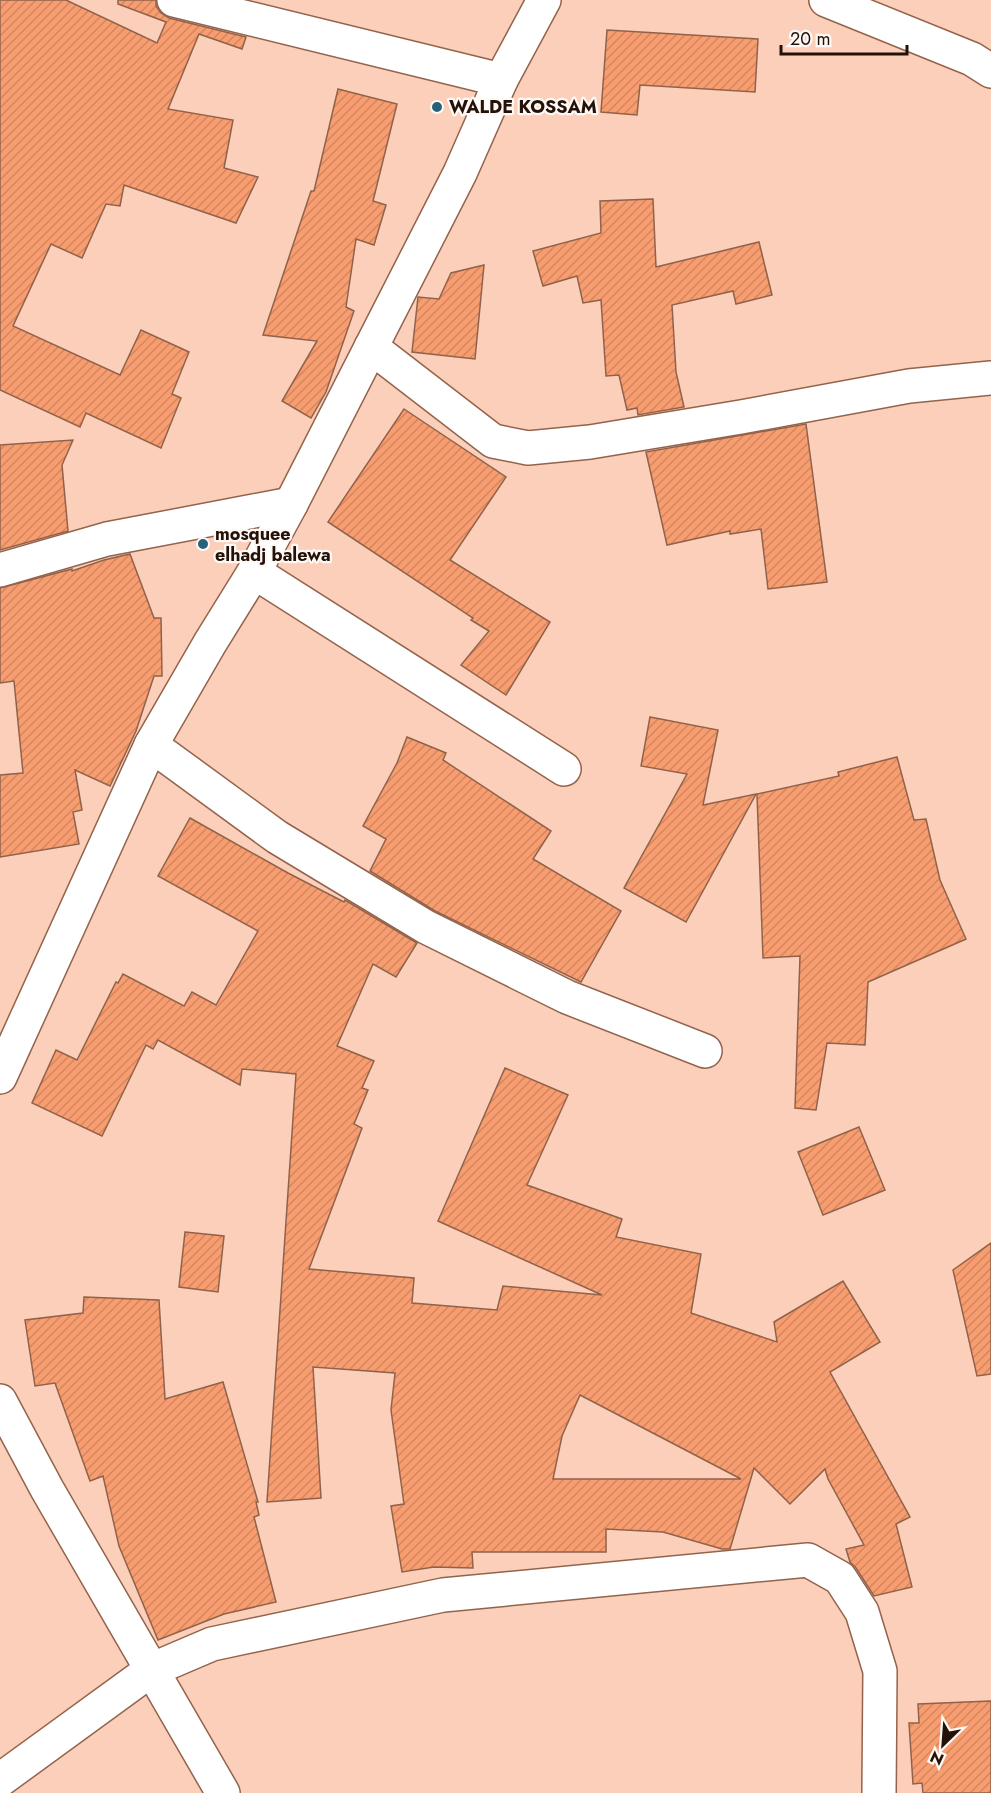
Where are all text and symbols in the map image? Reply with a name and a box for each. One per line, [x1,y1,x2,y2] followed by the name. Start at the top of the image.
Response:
[781,18,907,56] scale bar
[790,26,830,52] text: 20 m
[449,94,597,120] place label: WALDE KOSSAM
[430,100,444,114] marker: WALDE KOSSAM
[215,521,331,568] place label: mosquee elhadj balewa
[196,537,210,551] marker: mosquee elhadj balewa
[913,1715,973,1775] north arrow
[926,1745,947,1771] text: N

